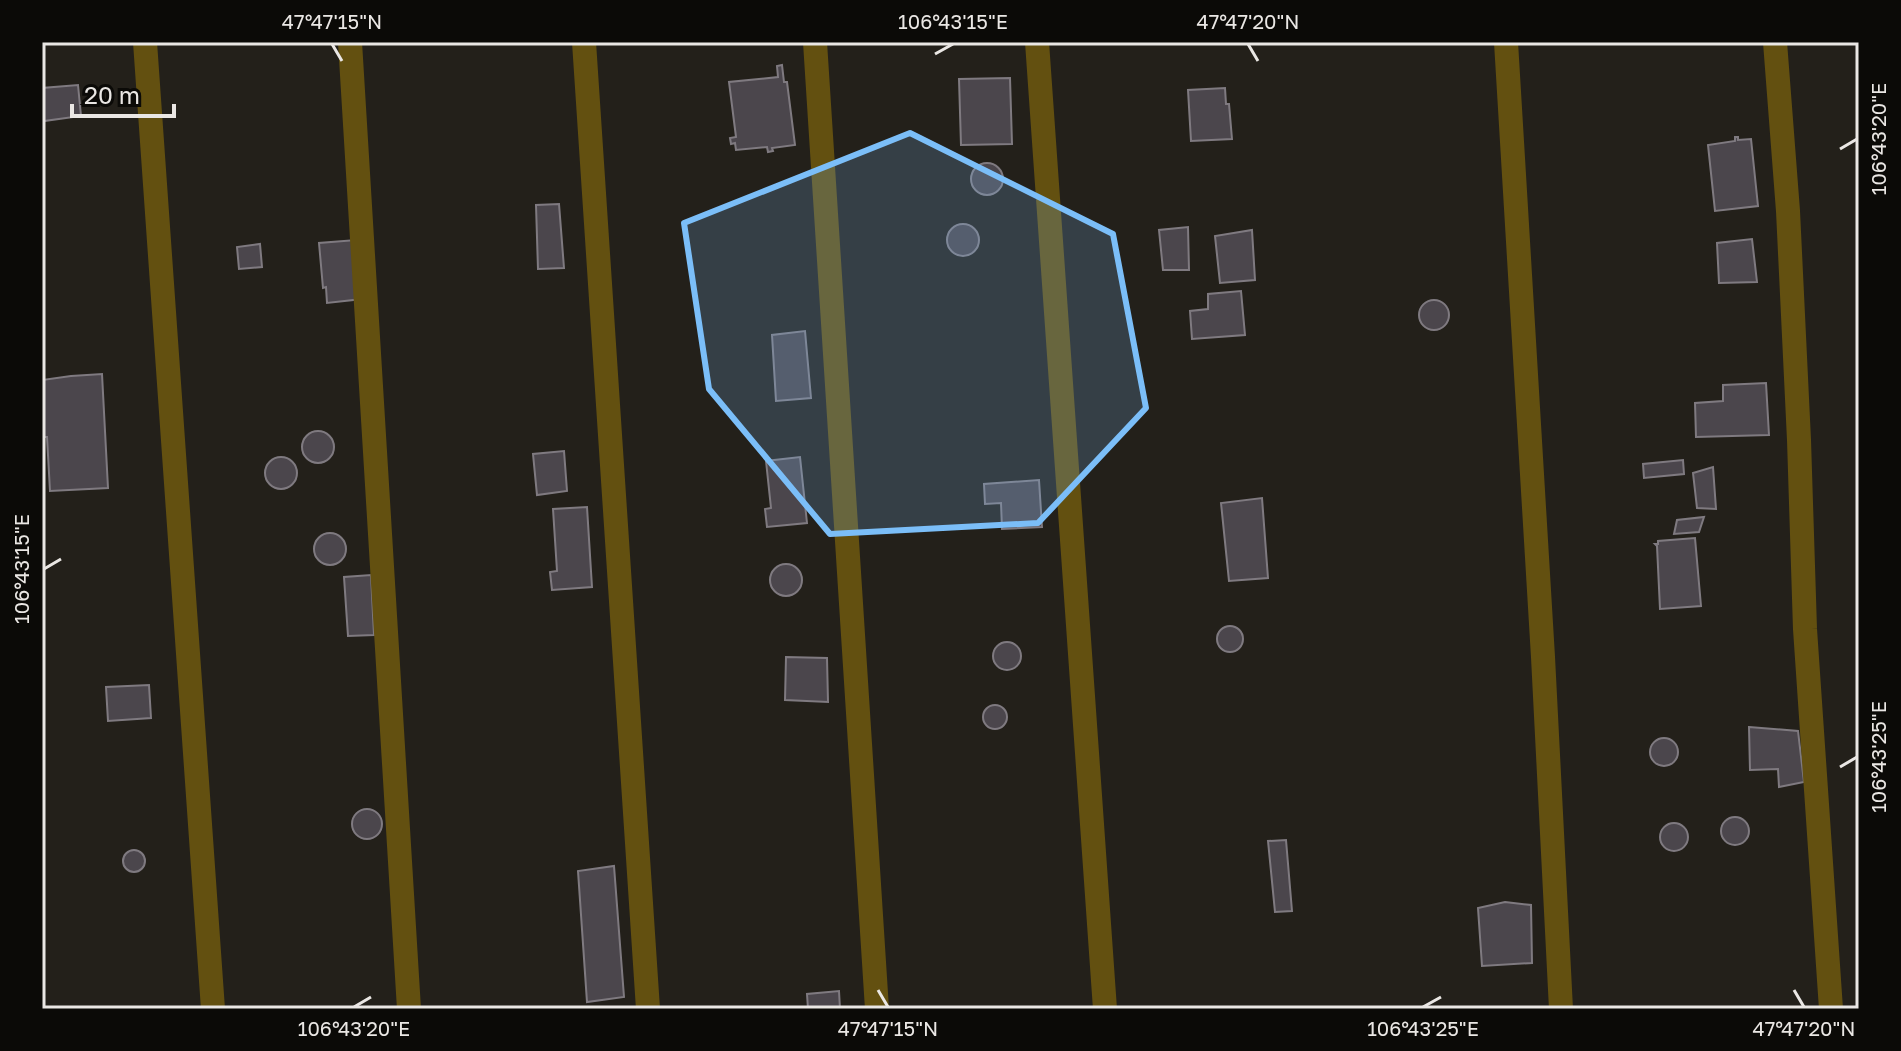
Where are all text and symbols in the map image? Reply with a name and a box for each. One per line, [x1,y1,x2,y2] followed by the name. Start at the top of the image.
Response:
[282,9,382,33] text: 47°47'15"N
[898,9,1008,33] text: 106°43'15"E
[1197,9,1300,33] text: 47°47'20"N
[72,68,174,118] scale bar
[84,80,140,109] text: 20 m
[1866,83,1890,195] text: 106°43'20"E
[9,514,33,624] text: 106°43'15"E
[1866,701,1890,813] text: 106°43'25"E
[298,1016,410,1040] text: 106°43'20"E
[838,1016,938,1040] text: 47°47'15"N
[1367,1016,1479,1040] text: 106°43'25"E
[1753,1016,1856,1040] text: 47°47'20"N

